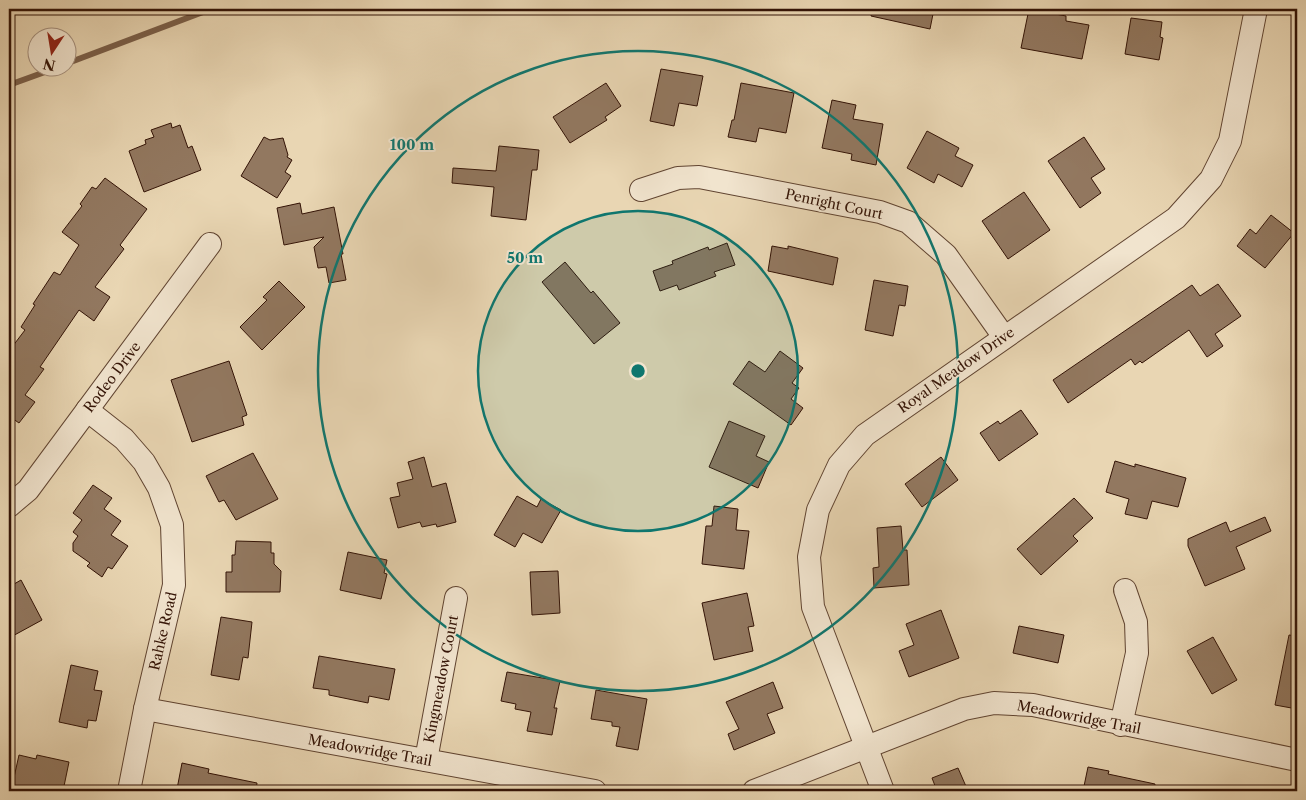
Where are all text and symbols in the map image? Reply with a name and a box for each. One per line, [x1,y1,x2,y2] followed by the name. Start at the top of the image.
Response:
[28,28,78,78] north arrow
[41,55,57,75] text: N
[390,135,434,154] text: 100 m
[784,185,884,223] street label: Penright Court
[507,248,543,267] text: 50 m
[894,323,1018,417] street label: Royal Meadow Drive
[80,338,144,416] street label: Rodeo Drive
[629,362,647,380] centre of rings
[145,589,181,672] street label: Rahke Road
[420,613,462,745] street label: Kingmeadow Court
[1016,696,1142,738] street label: Meadowridge Trail
[306,730,434,770] street label: Meadowridge Trail

